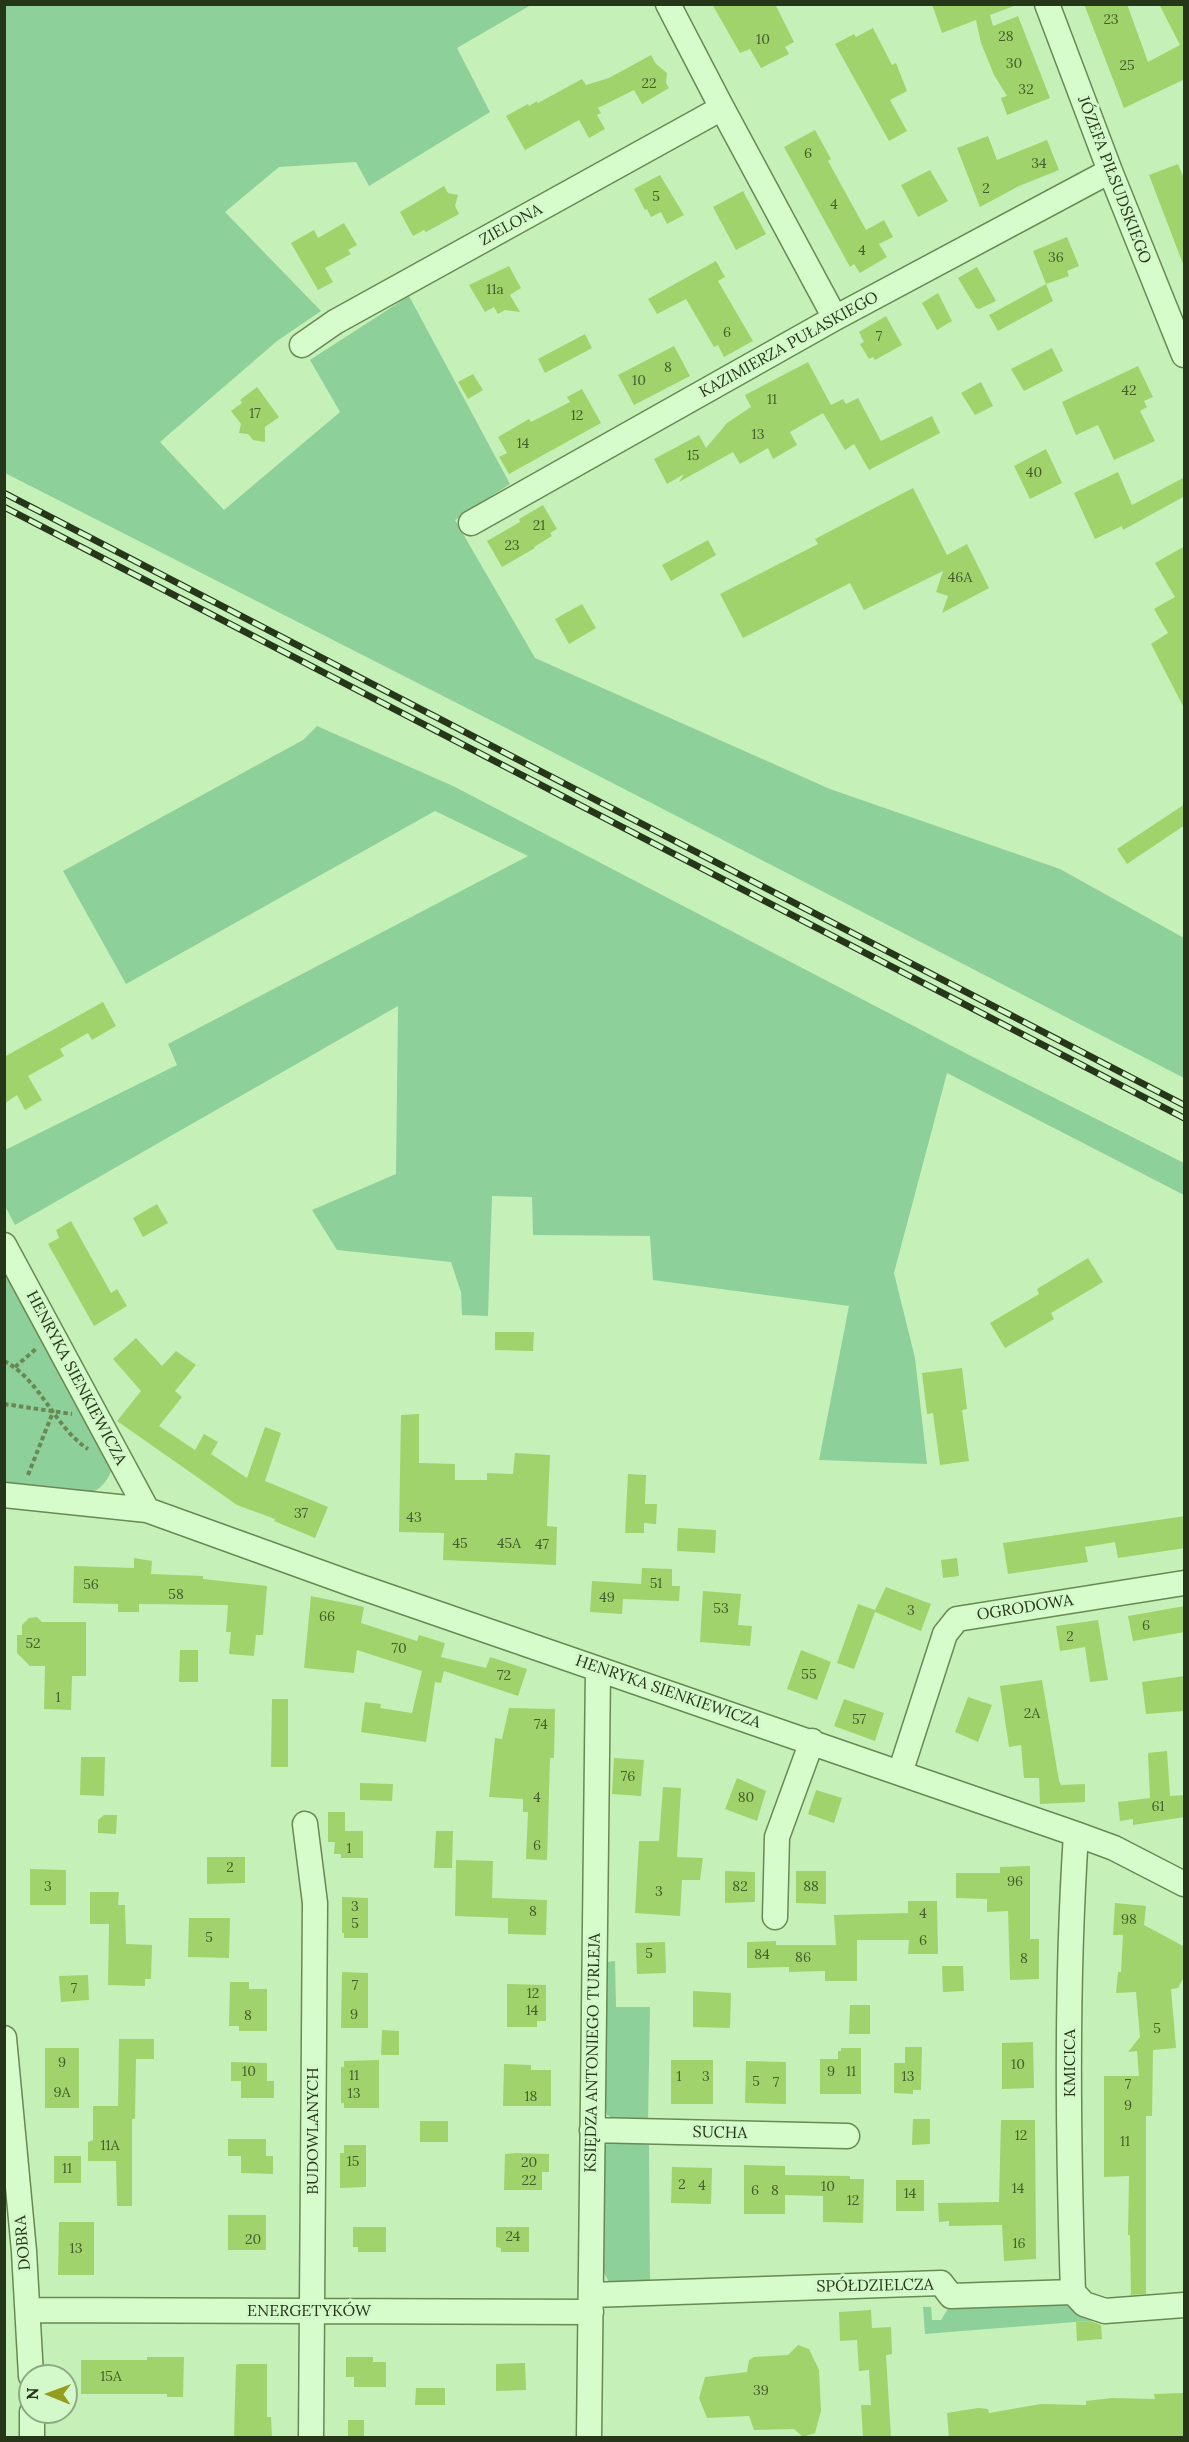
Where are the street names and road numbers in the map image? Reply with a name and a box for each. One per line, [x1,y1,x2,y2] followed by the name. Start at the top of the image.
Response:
[1073,94,1155,266] street label: JÓZEFA PIŁSUDSKIEGO
[476,200,546,250] street label: ZIELONA
[696,288,882,402] street label: KAZIMIERZA PUŁASKIEGO
[22,1288,130,1468] street label: HENRYKA SIENKIEWICZA
[976,1591,1074,1625] street label: OGRODOWA
[573,1651,763,1733] street label: HENRYKA SIENKIEWICZA
[581,1933,605,2173] street label: KSIĘDZA ANTONIEGO TURLEJA
[1060,2029,1080,2097] street label: KMICICA
[303,2067,323,2195] street label: BUDOWLANYCH
[692,2123,748,2143] street label: SUCHA
[11,2215,35,2271] street label: DOBRA
[816,2275,934,2297] street label: SPÓŁDZIELCZA
[247,2301,371,2321] street label: ENERGETYKÓW

